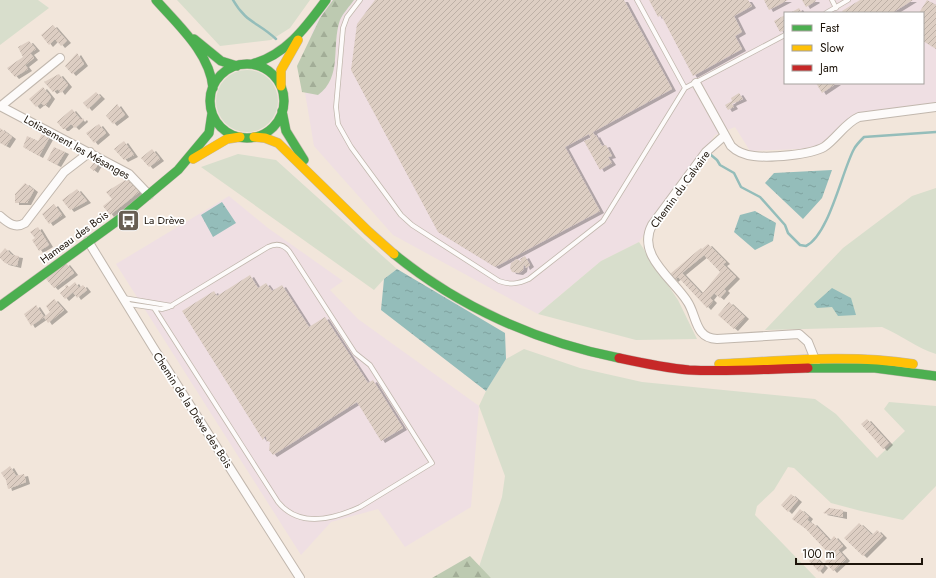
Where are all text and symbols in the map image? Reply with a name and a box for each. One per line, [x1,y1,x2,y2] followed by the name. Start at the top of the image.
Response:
[784,12,924,84] legend
[820,19,839,37] text: Fast
[820,39,845,57] text: Slow
[818,59,838,77] text: Jam
[21,111,134,183] street label: Lotissement les Mésanges
[646,147,714,231] street label: Chemin du Calvaire
[37,206,112,267] street label: Hameau des Bois
[115,207,141,233] bus stop icon: La Drève
[144,212,185,228] place label: La Drève
[149,349,237,472] street label: Chemin de la Drève des Bois
[796,540,922,566] scale bar
[802,545,835,563] text: 100 m

